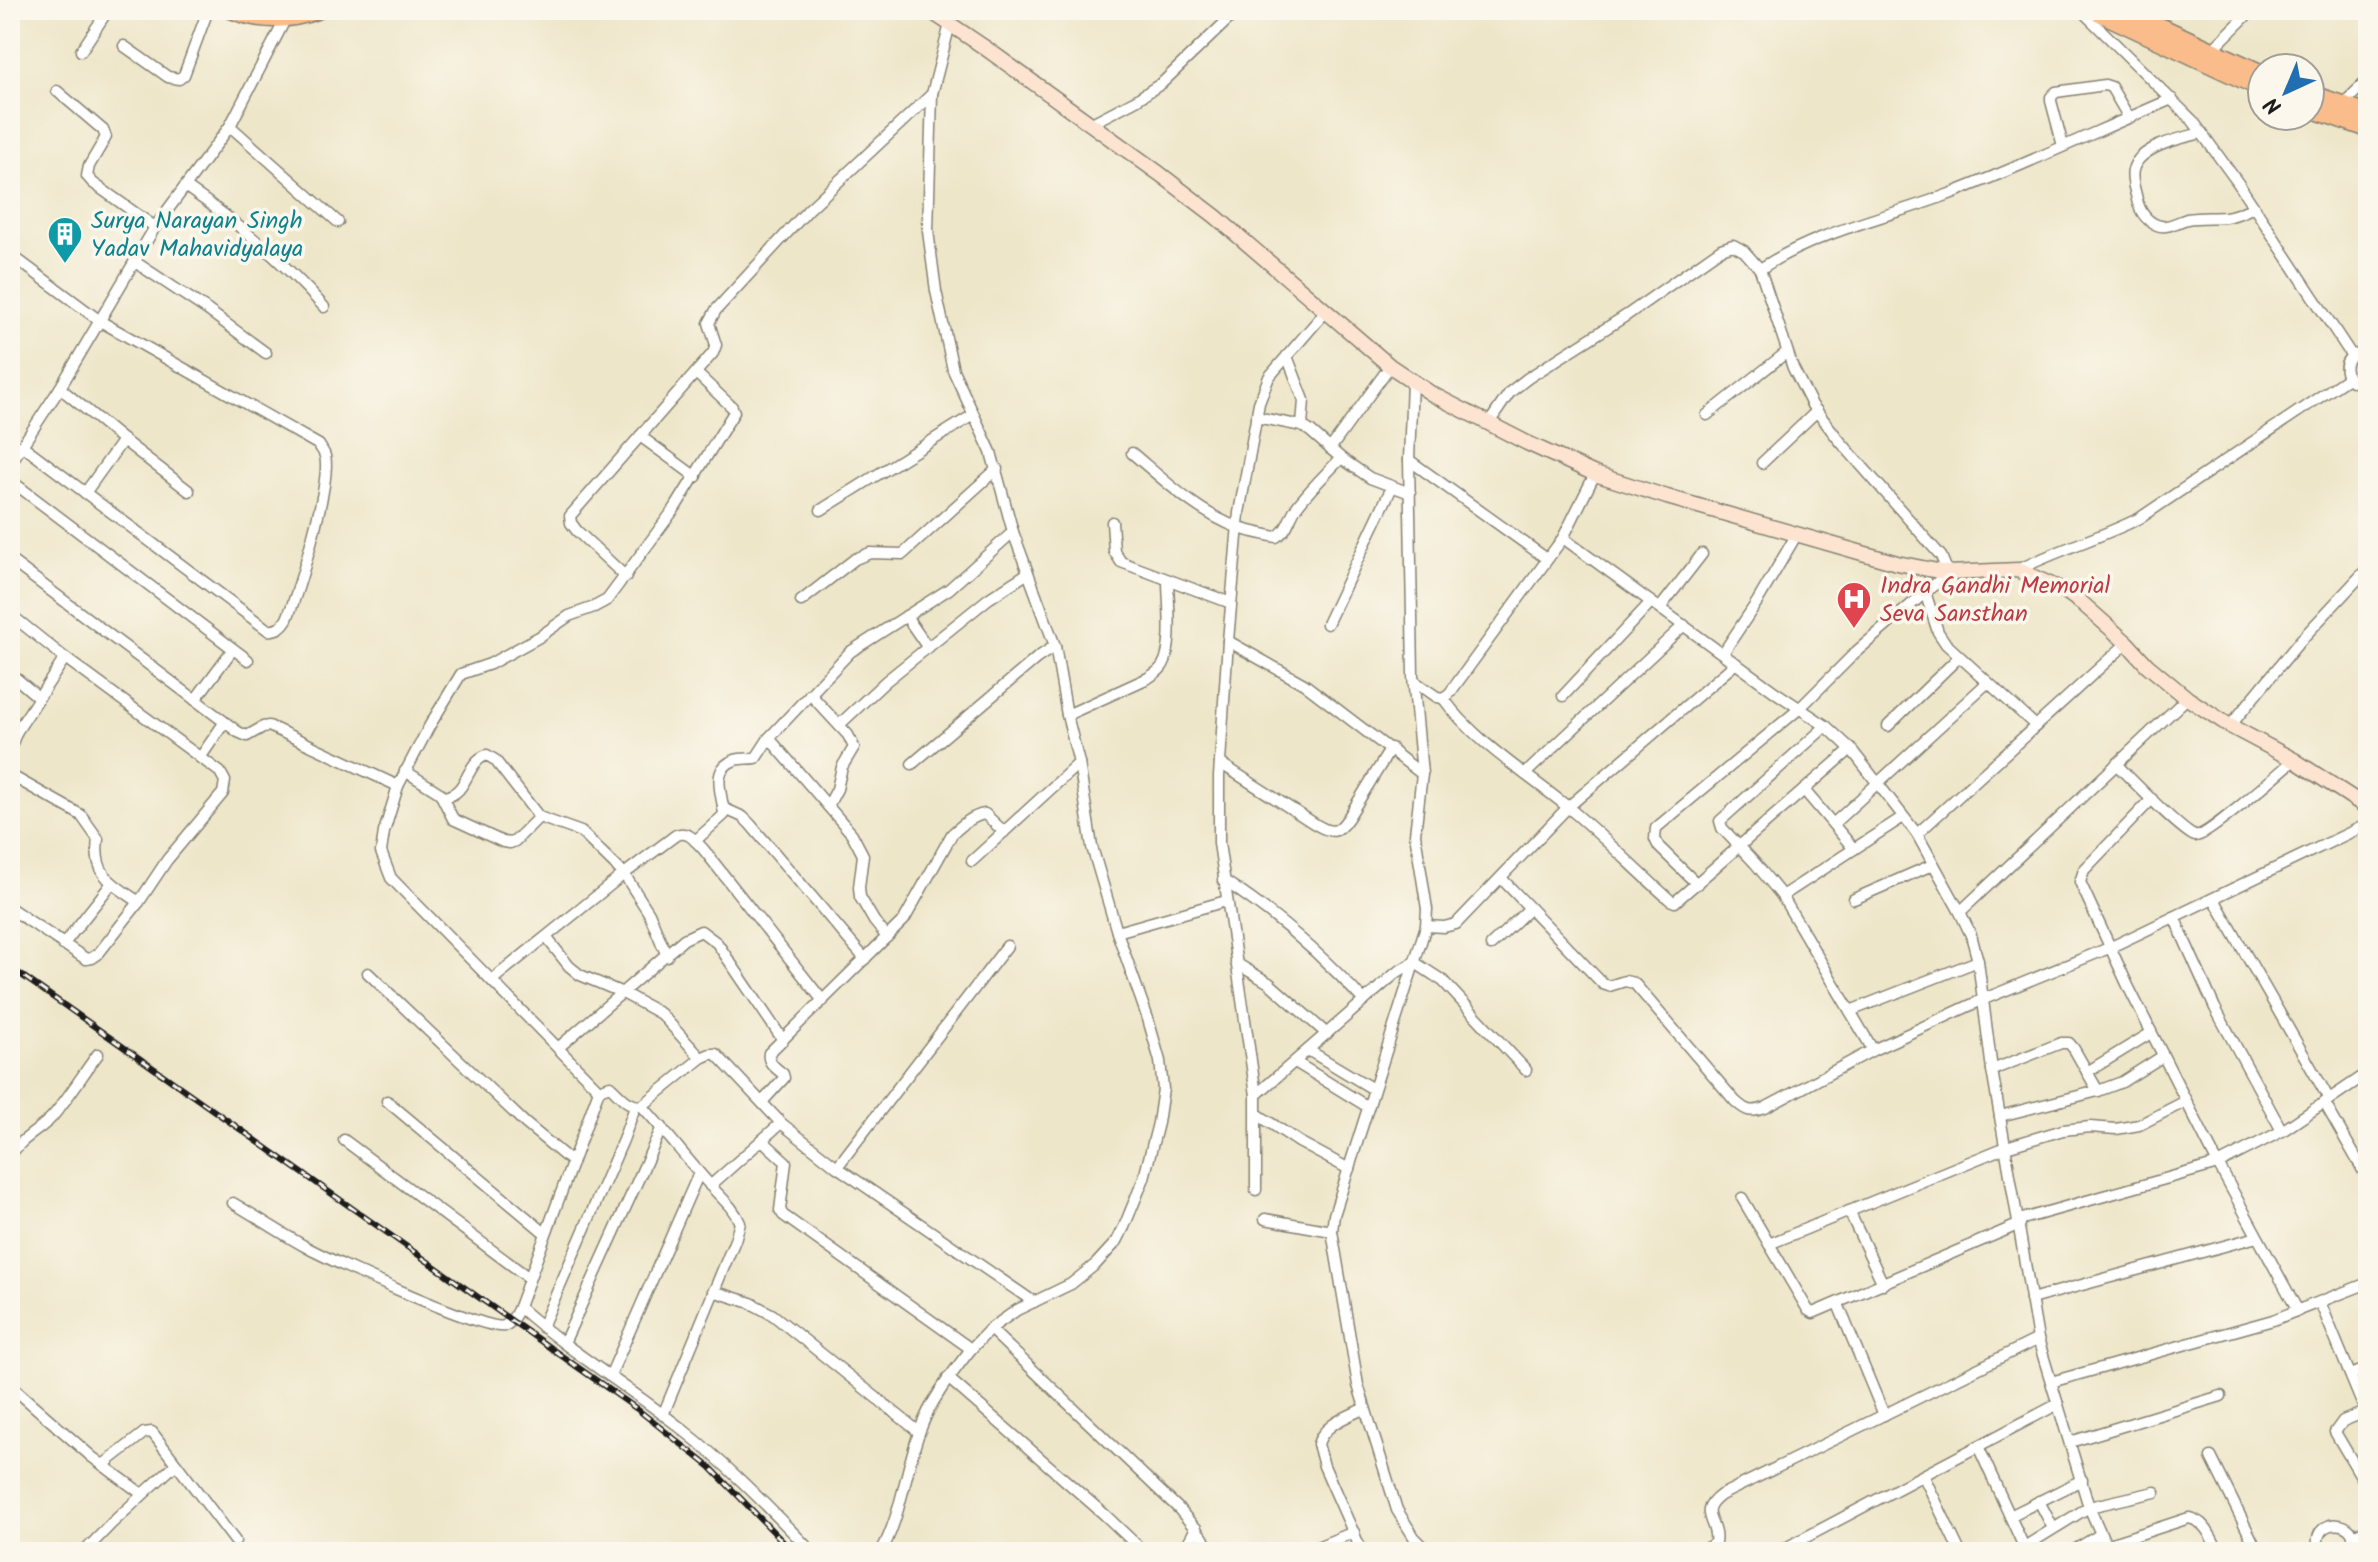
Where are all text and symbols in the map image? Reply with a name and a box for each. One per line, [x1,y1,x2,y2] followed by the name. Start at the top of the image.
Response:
[2246,52,2326,132] north arrow
[2257,87,2291,122] text: N
[91,202,303,269] place label: Surya Narayan Singh Yadav Mahavidyalaya
[46,215,84,265] building icon: Surya Narayan Singh Yadav Mahavidyalaya
[1880,567,2111,634] place label: Indra Gandhi Memorial Seva Sansthan
[1835,580,1873,630] hospital icon: Indra Gandhi Memorial Seva Sansthan

